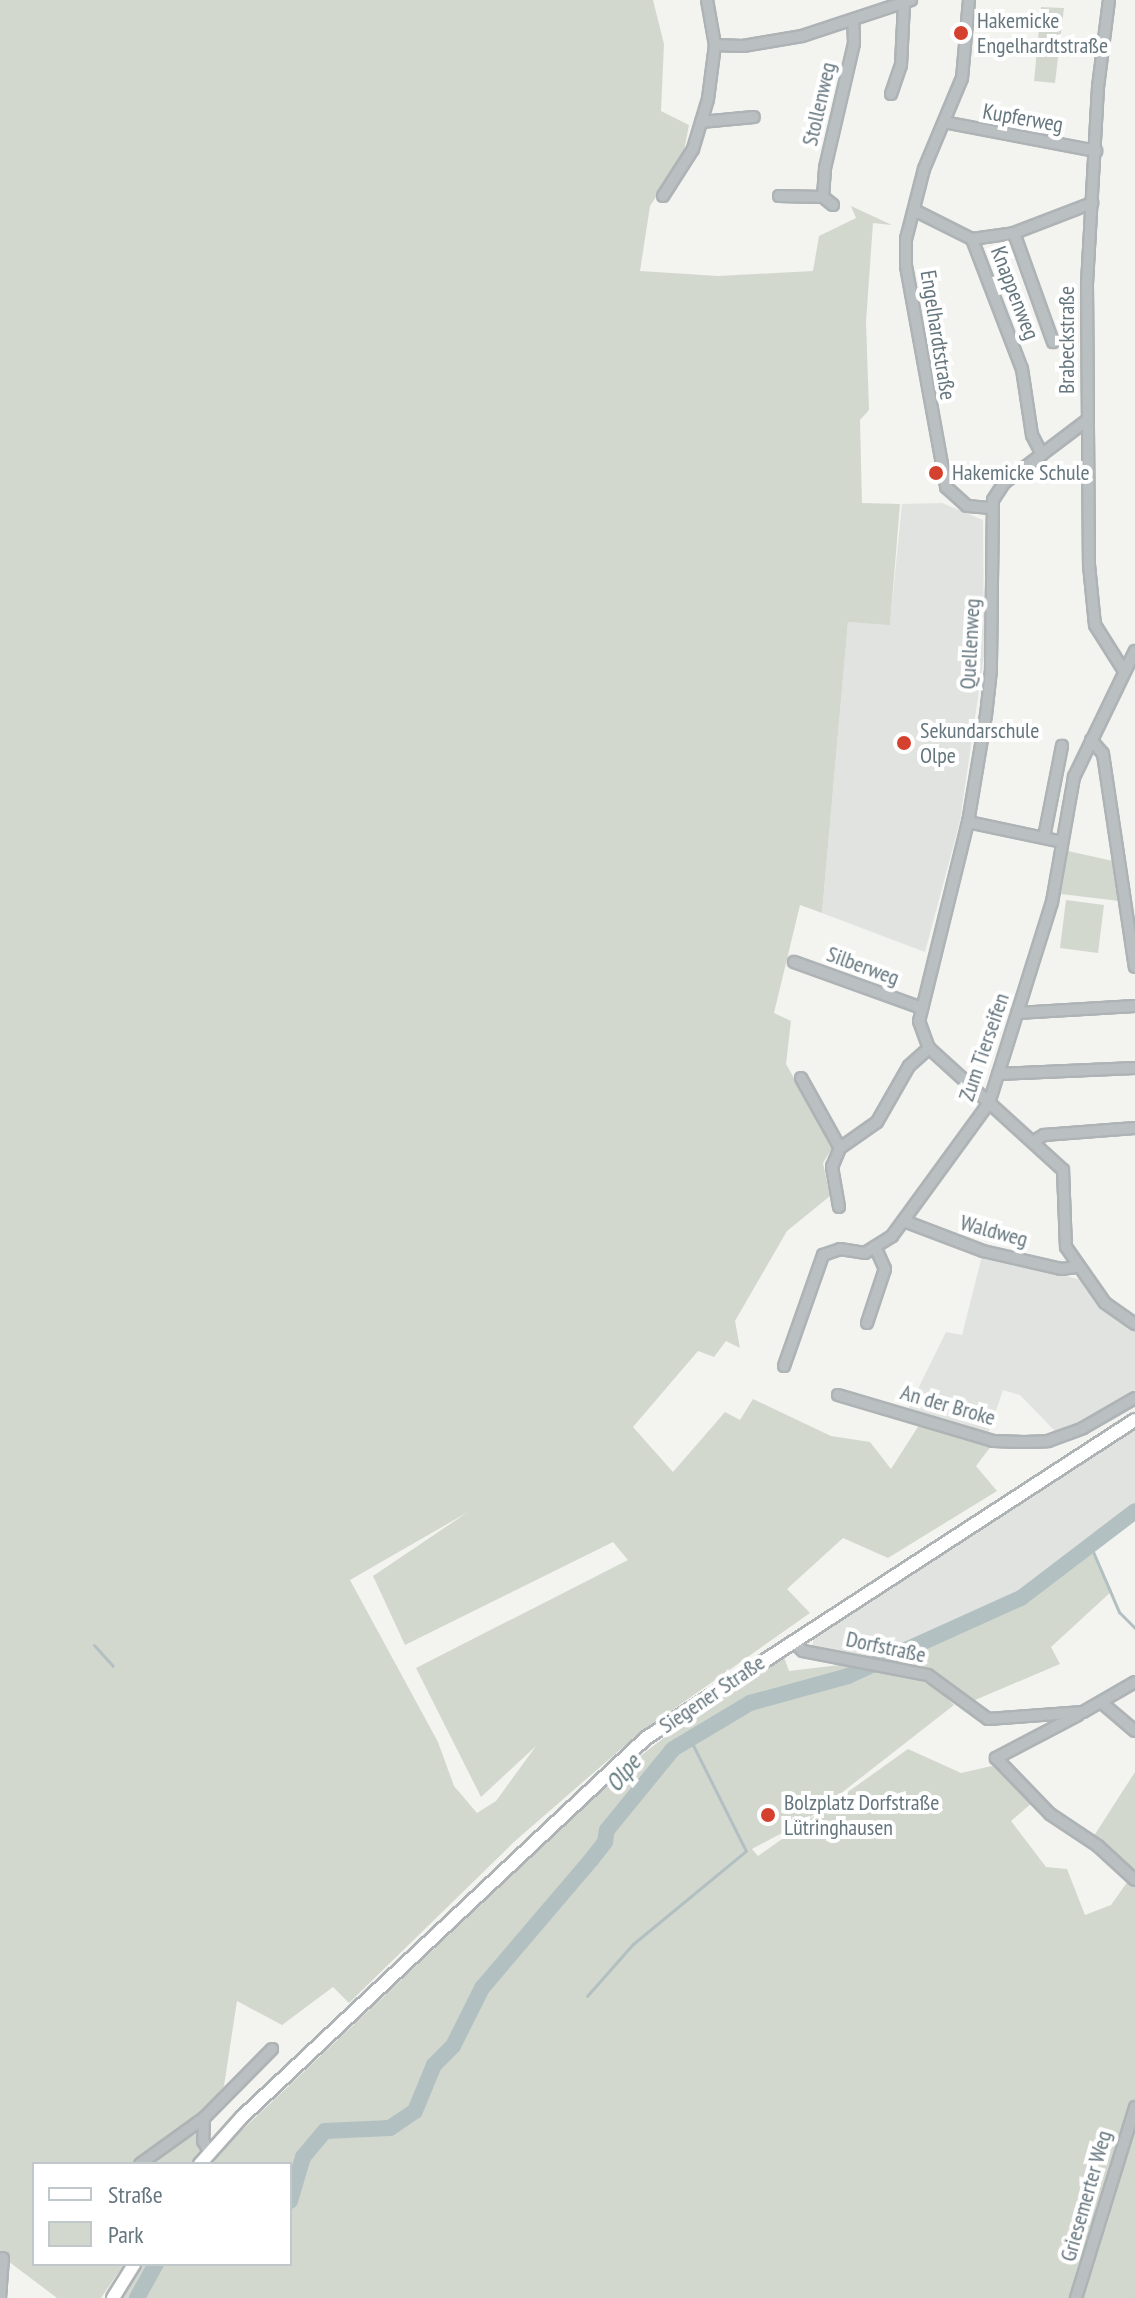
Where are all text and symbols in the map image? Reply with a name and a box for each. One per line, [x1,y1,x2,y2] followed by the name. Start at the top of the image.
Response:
[977,7,1108,58] place label: Hakemicke Engelhardtstraße
[952,24,970,42] marker: Hakemicke Engelhardtstraße
[797,60,841,148] street label: Stollenweg
[981,98,1065,138] street label: Kupferweg
[985,243,1045,343] street label: Knappenweg
[915,268,961,402] street label: Engelhardtstraße
[1054,286,1080,394] street label: Brabeckstraße
[952,460,1090,486] place label: Hakemicke Schule
[927,464,945,482] marker: Hakemicke Schule
[954,598,986,690] street label: Quellenweg
[920,717,1039,768] place label: Sekundarschule Olpe
[895,734,913,752] marker: Sekundarschule Olpe
[823,941,903,991] street label: Silberweg
[953,989,1015,1105] street label: Zum Tierseifen
[957,1209,1031,1253] street label: Waldweg
[898,1379,998,1431] street label: An der Broke
[844,1626,928,1668] street label: Dorfstraße
[654,1649,770,1739] street label: Siegener Straße
[599,1749,647,1797] water label: Olpe
[784,1789,940,1840] place label: Bolzplatz Dorfstraße Lütringhausen
[759,1806,777,1824] marker: Bolzplatz Dorfstraße Lütringhausen
[1055,2127,1117,2265] street label: Griesemerter Weg
[32,2162,292,2266] legend
[108,2179,163,2210] text: Straße
[108,2219,144,2250] text: Park

